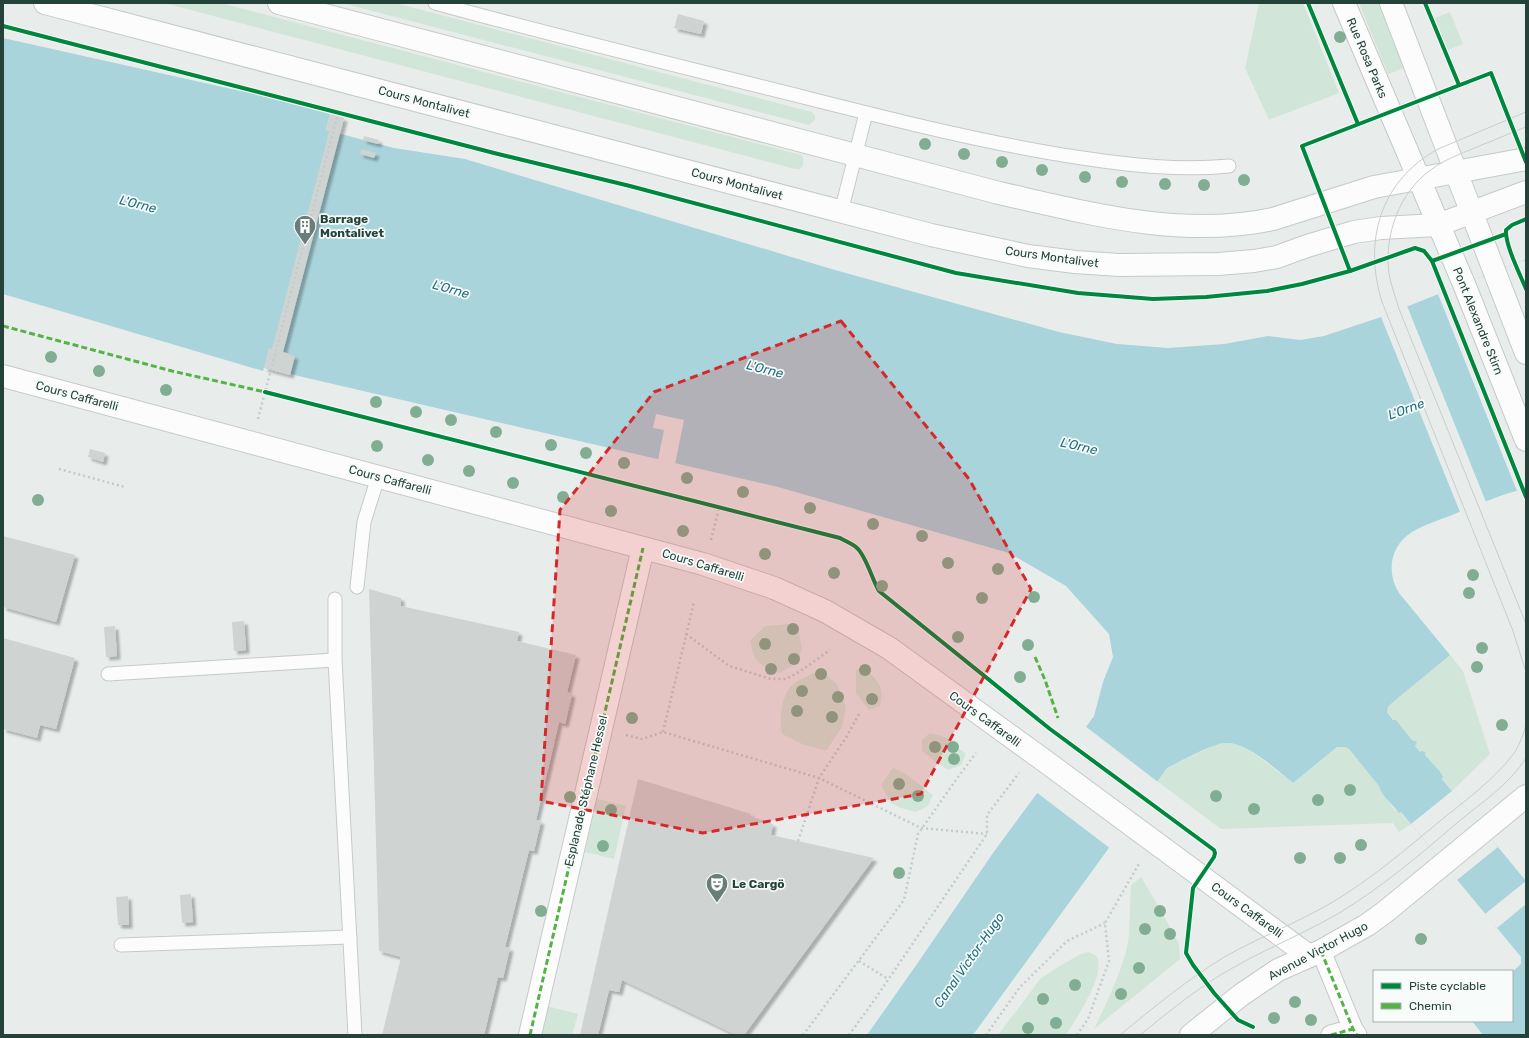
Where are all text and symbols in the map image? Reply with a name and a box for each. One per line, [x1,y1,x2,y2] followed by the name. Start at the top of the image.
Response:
[1344,16,1390,100] street label: Rue Rosa Parks
[377,83,472,121] street label: Cours Montalivet
[690,165,785,203] street label: Cours Montalivet
[118,192,158,216] water label: L'Orne
[320,212,384,240] place label: Barrage Montalivet
[292,213,318,246] building icon: Barrage Montalivet
[1004,244,1100,271] street label: Cours Montalivet
[1450,265,1506,377] street label: Pont Alexandre Stirn
[431,277,471,301] water label: L'Orne
[745,357,785,381] water label: L'Orne
[34,378,120,414] street label: Cours Caffarelli
[1386,396,1426,422] water label: L'Orne
[1059,434,1099,458] water label: L'Orne
[347,462,433,498] street label: Cours Caffarelli
[660,546,746,584] street label: Cours Caffarelli
[946,688,1024,750] street label: Cours Caffarelli
[562,714,610,868] street label: Esplanade Stéphane Hessel
[704,871,730,904] theatre icon: Le Cargö
[732,877,785,891] place label: Le Cargö
[1208,879,1286,941] street label: Cours Caffarelli
[931,910,1008,1011] water label: Canal Victor-Hugo
[1266,919,1370,983] street label: Avenue Victor Hugo
[1373,970,1513,1022] legend
[1409,979,1486,993] text: Piste cyclable
[1409,999,1452,1013] text: Chemin

